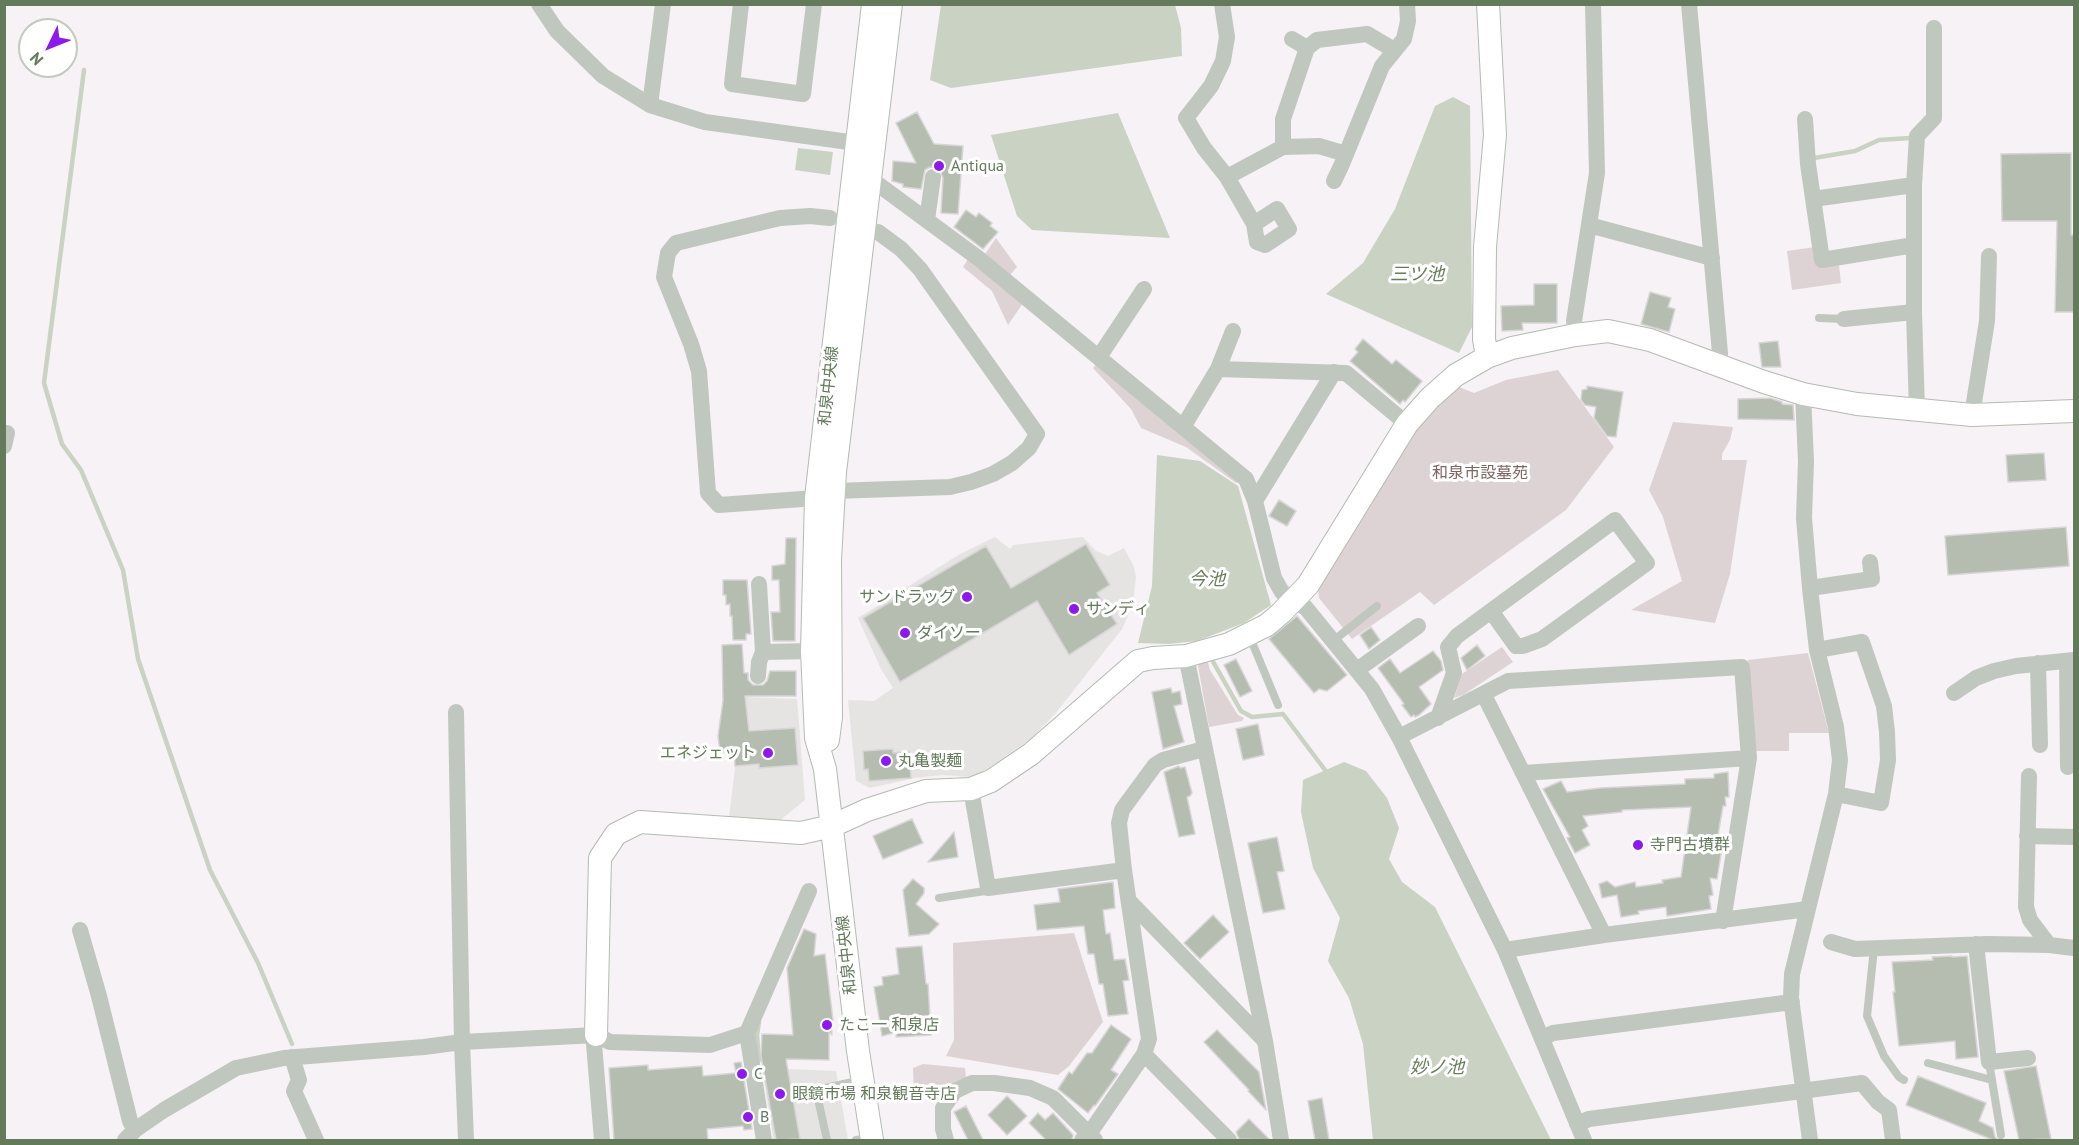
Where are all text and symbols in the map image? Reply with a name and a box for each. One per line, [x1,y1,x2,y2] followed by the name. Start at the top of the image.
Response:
[18,18,78,78] north arrow
[25,48,47,70] text: N
[951,156,1004,176] place label: Antiqua
[932,159,946,173] marker: Antiqua
[1390,264,1444,286] water label: 三ツ池
[815,345,843,427] street label: 和泉中央線
[1432,463,1528,483] park label: 和泉市設墓苑
[1189,569,1225,591] water label: 今池
[859,587,955,607] place label: サンドラッグ
[960,590,974,604] marker: サンドラッグ
[1086,599,1150,619] place label: サンディ
[1067,602,1081,616] marker: サンディ
[917,623,981,643] place label: ダイソー
[898,626,912,640] marker: ダイソー
[660,743,756,763] place label: エネジェット
[761,746,775,760] marker: エネジェット
[898,751,962,771] place label: 丸亀製麺
[879,754,893,768] marker: 丸亀製麺
[1650,835,1730,855] place label: 寺門古墳群
[1631,838,1645,852] marker: 寺門古墳群
[833,914,861,996] street label: 和泉中央線
[839,1015,939,1035] place label: たこ一 和泉店
[820,1018,834,1032] marker: たこ一 和泉店
[1410,1057,1464,1079] water label: 妙ノ池
[754,1064,763,1084] place label: C
[735,1067,749,1081] marker: C
[792,1084,956,1104] place label: 眼鏡市場 和泉観音寺店
[773,1087,787,1101] marker: 眼鏡市場 和泉観音寺店
[760,1107,769,1127] place label: B
[741,1110,755,1124] marker: B

